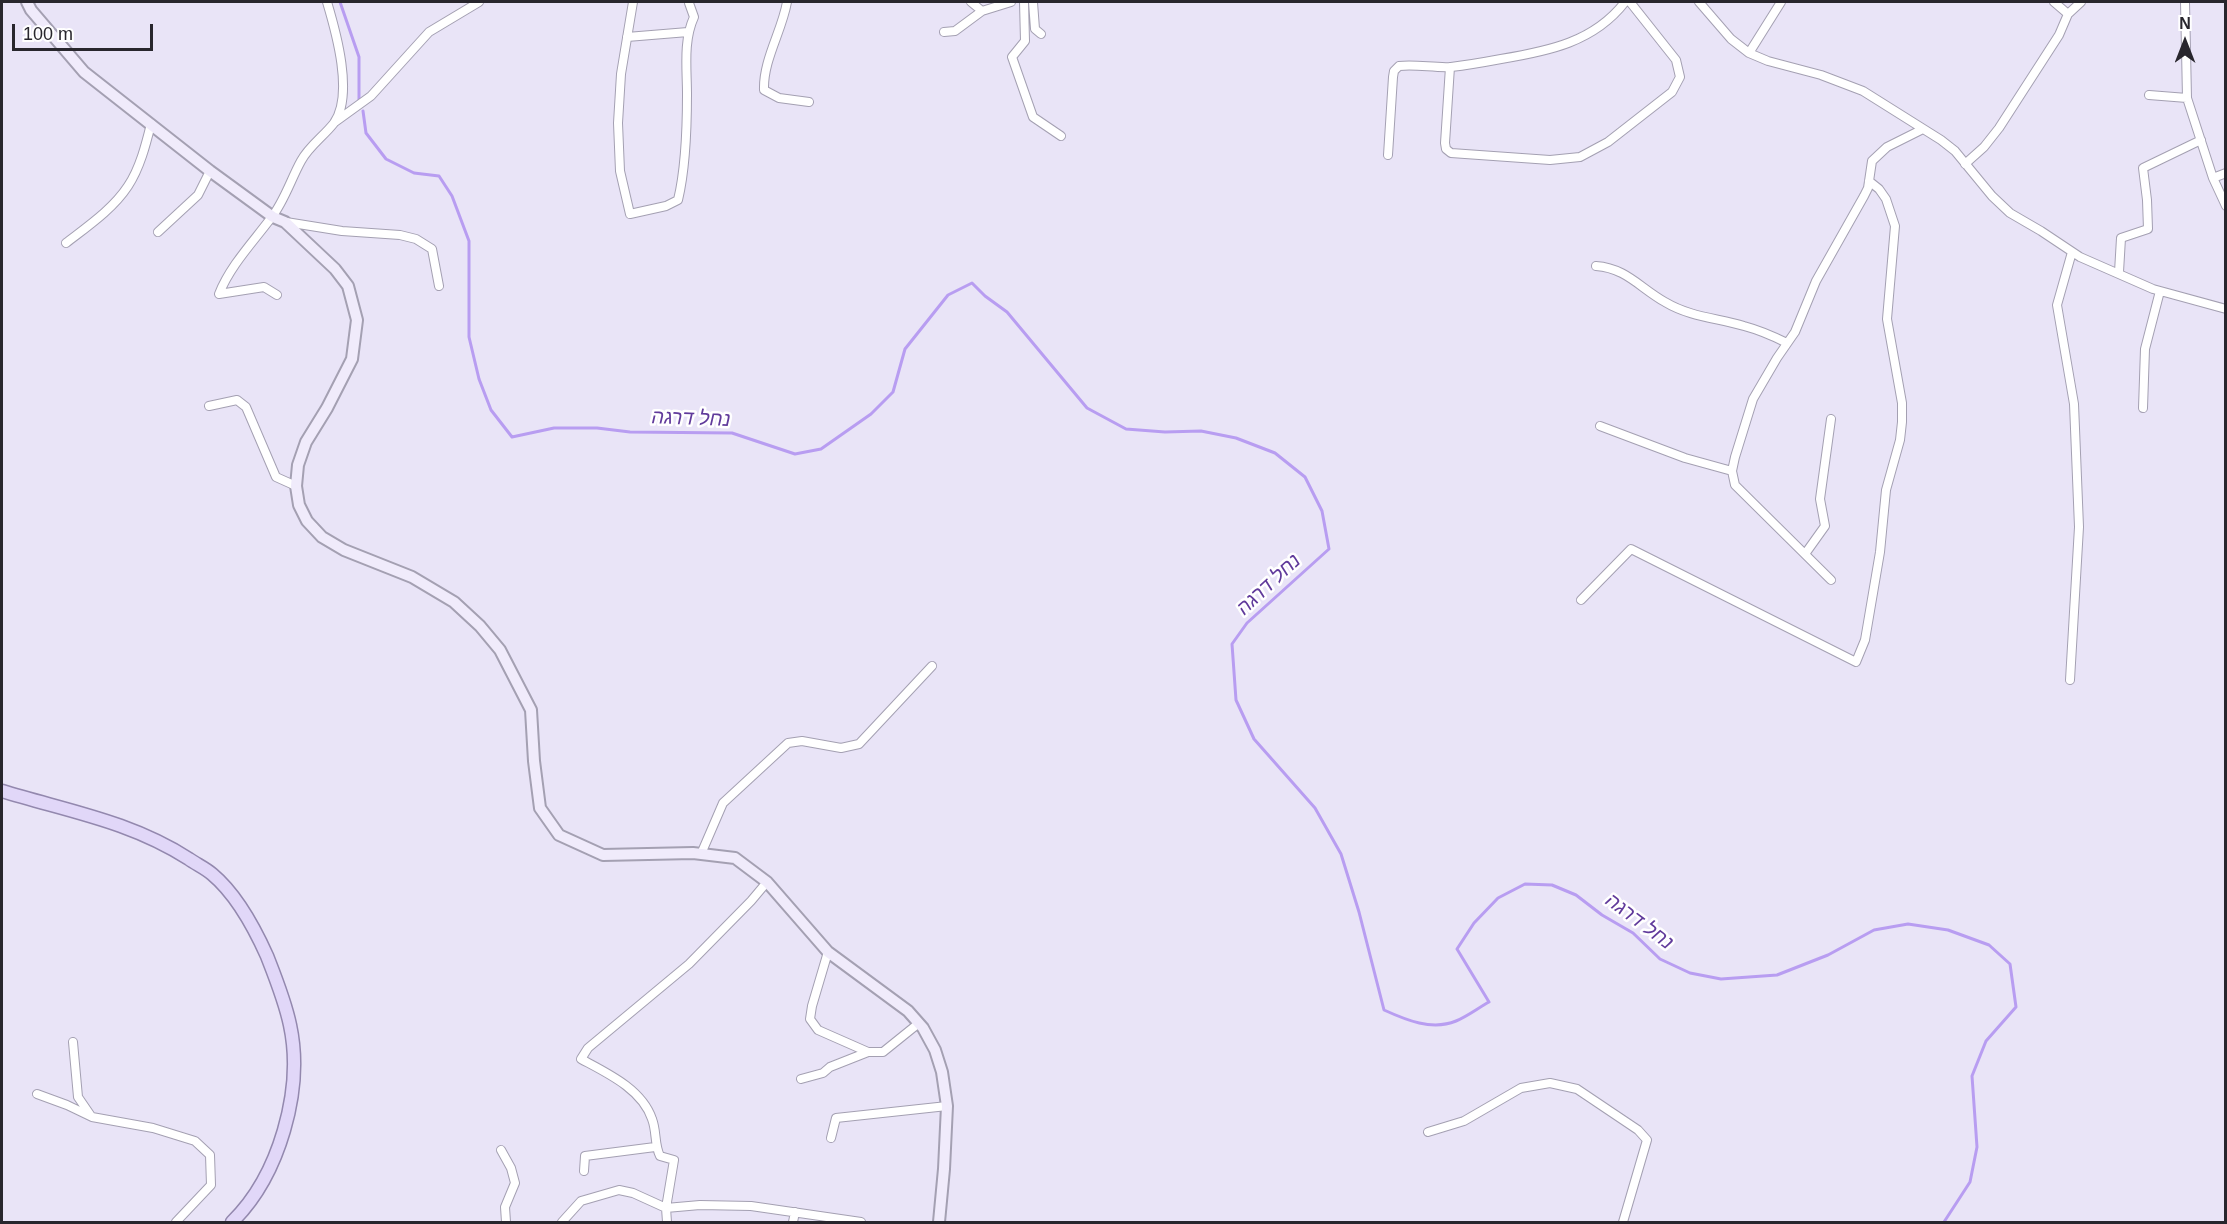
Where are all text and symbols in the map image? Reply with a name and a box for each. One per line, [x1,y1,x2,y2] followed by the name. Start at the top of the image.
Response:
[15,12,156,50] scale bar
[2155,12,2215,72] north arrow
[2179,15,2191,32] text: N
[23,24,73,44] text: 100 m
[651,406,731,432] water label: נחל דרגה
[1232,549,1306,621] water label: נחל דרגה
[1600,889,1678,955] water label: נחל דרגה

